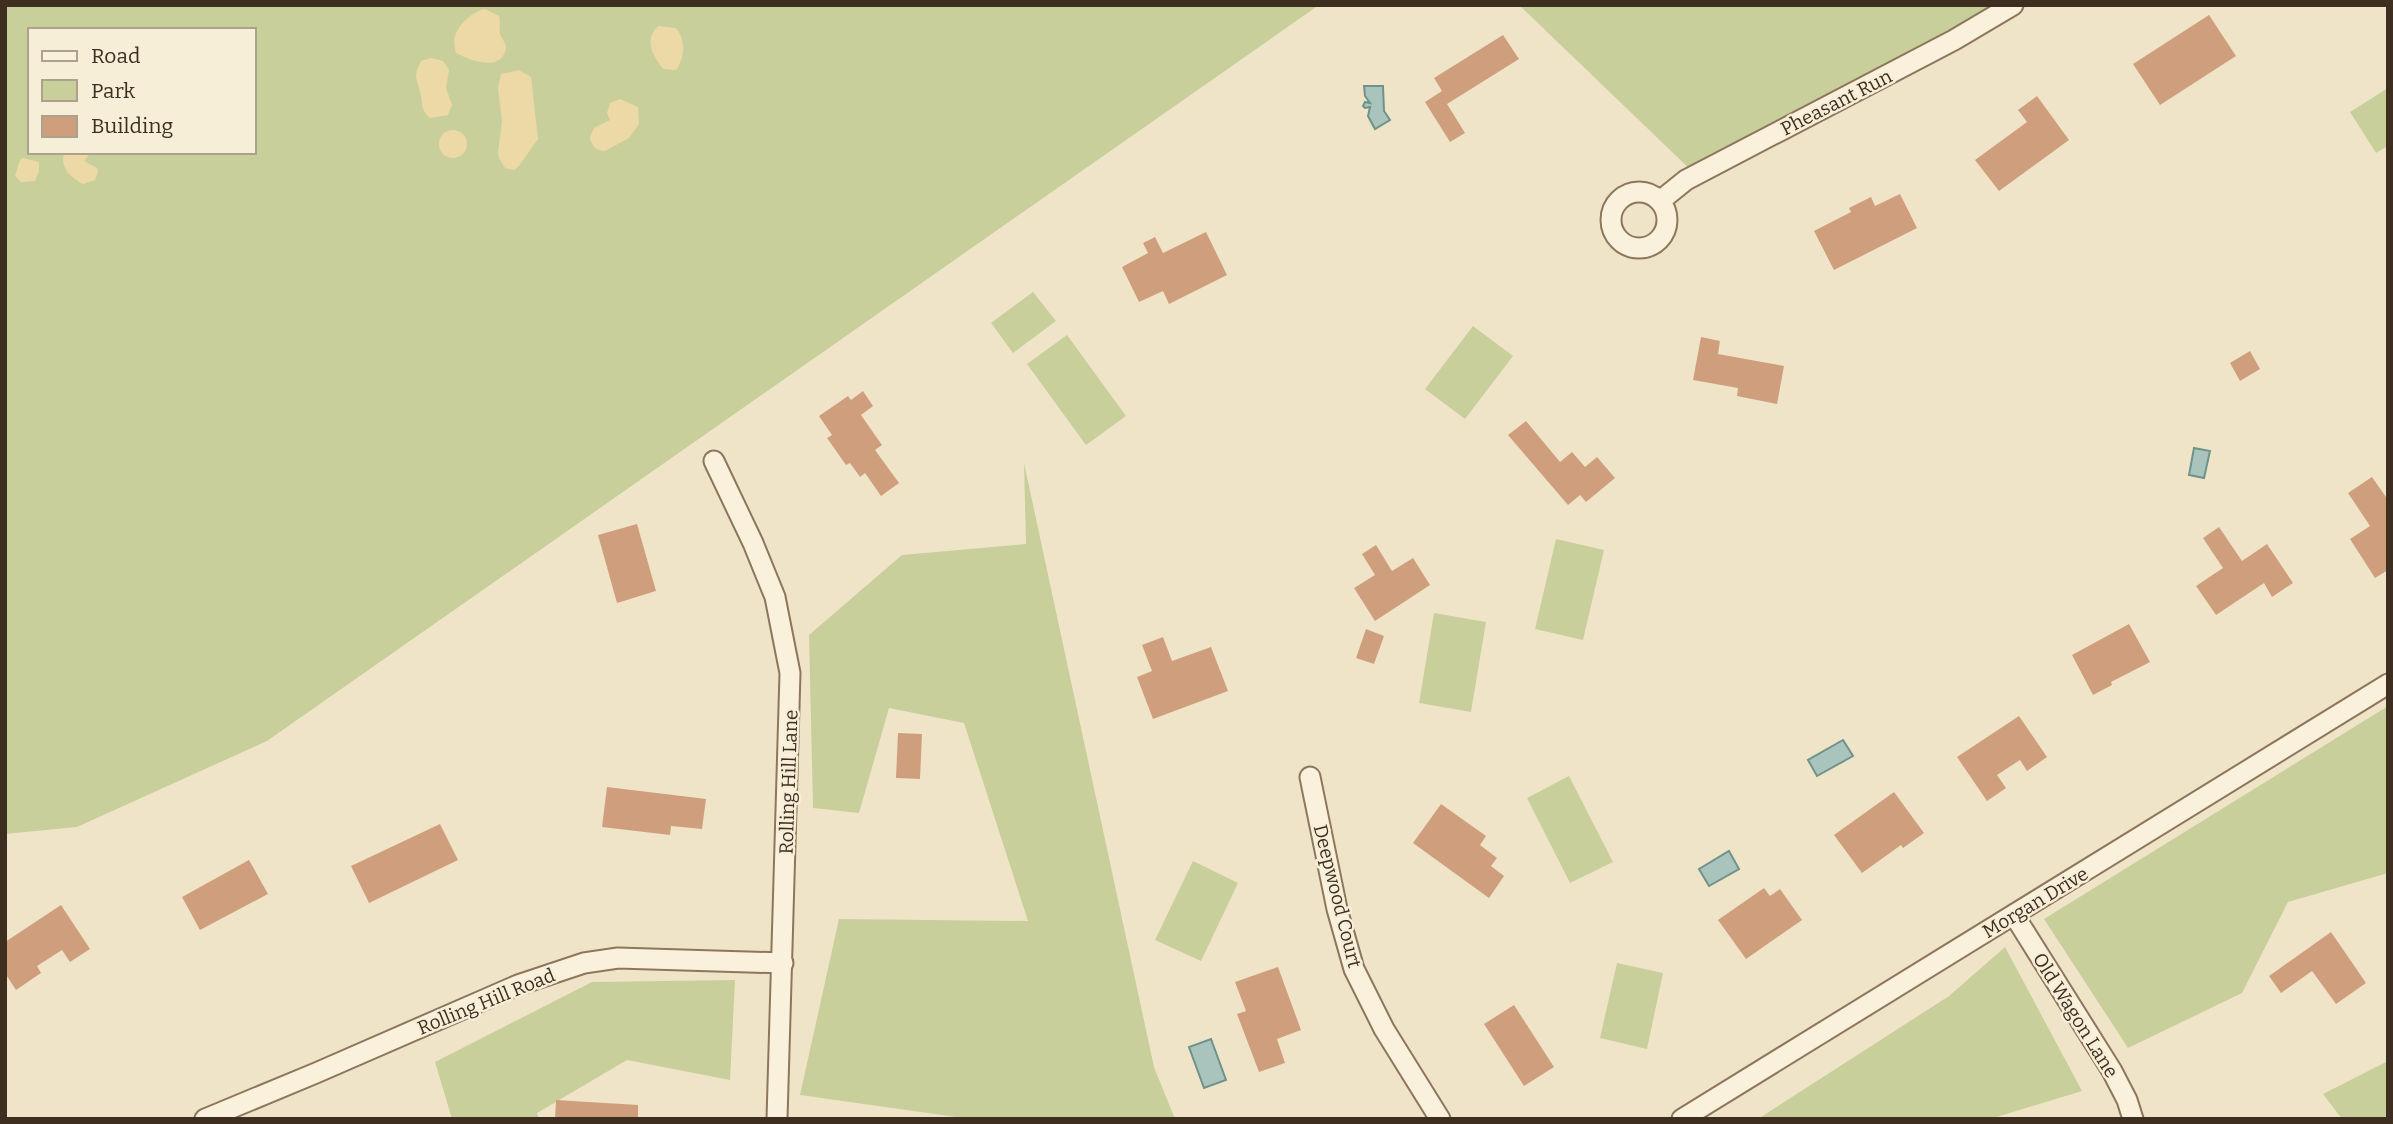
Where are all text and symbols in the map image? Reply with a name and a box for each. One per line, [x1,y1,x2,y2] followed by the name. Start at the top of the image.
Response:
[28,28,256,154] legend
[91,43,140,69] text: Road
[1777,65,1896,140] street label: Pheasant Run
[91,78,135,104] text: Park
[91,113,174,139] text: Building
[774,709,803,855] street label: Rolling Hill Lane
[1309,822,1366,970] street label: Deepwood Court
[1978,862,2092,943] street label: Morgan Drive
[2028,949,2123,1082] street label: Old Wagon Lane
[414,963,558,1040] street label: Rolling Hill Road

